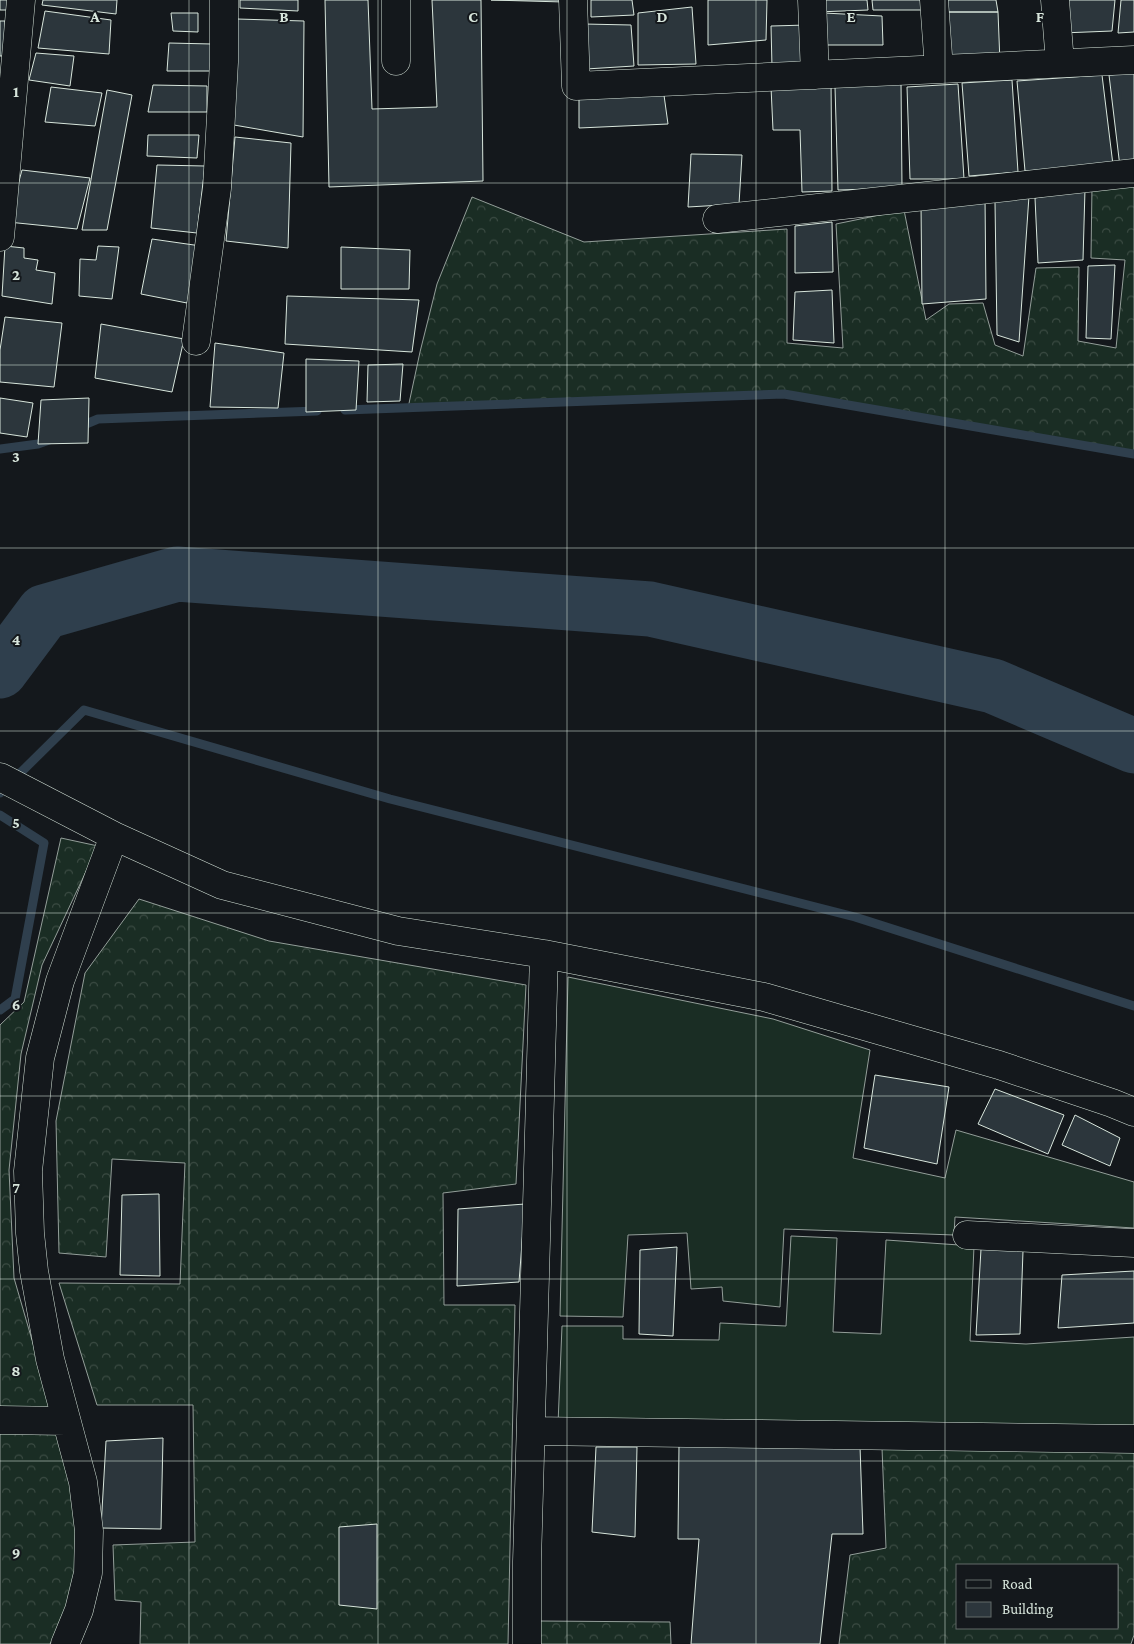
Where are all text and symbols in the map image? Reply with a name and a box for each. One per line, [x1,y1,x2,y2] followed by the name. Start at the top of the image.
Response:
[89,8,100,25] text: A
[279,8,289,25] text: B
[468,8,478,25] text: C
[656,8,668,25] text: D
[846,8,856,25] text: E
[1036,8,1045,25] text: F
[13,83,19,100] text: 1
[12,266,20,283] text: 2
[12,448,20,465] text: 3
[12,631,21,648] text: 4
[12,814,20,831] text: 5
[12,996,20,1013] text: 6
[12,1179,20,1196] text: 7
[11,1362,21,1379] text: 8
[12,1544,20,1561] text: 9
[956,1564,1119,1629] legend
[1002,1576,1033,1592] text: Road
[1002,1601,1053,1618] text: Building

